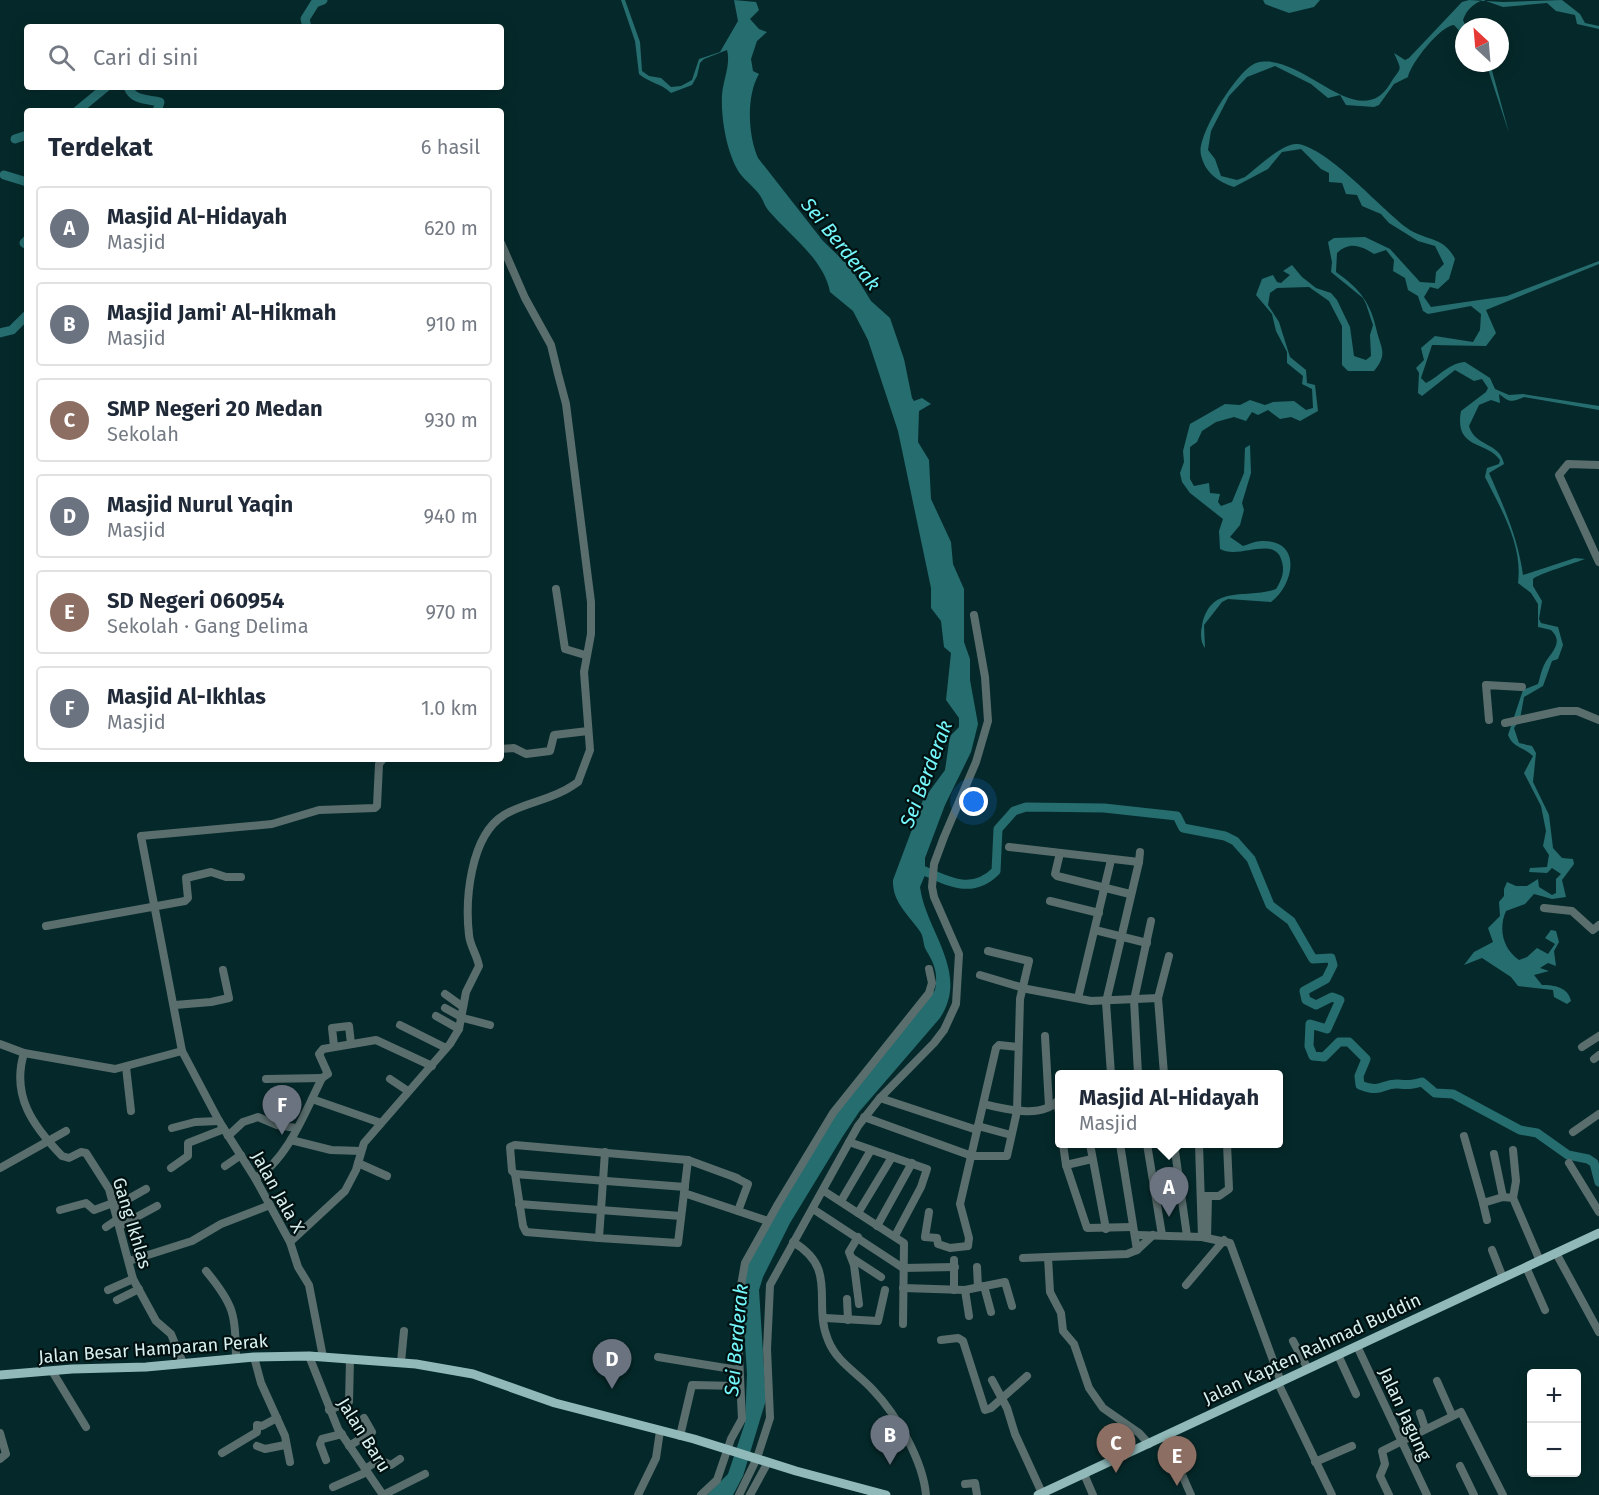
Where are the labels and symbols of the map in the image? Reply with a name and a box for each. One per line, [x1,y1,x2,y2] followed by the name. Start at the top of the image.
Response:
[1455,18,1509,72] north arrow
[796,192,886,295] water label: Sei Berderak
[894,717,957,832] water label: Sei Berderak
[959,787,988,816] your location
[262,1086,302,1135] pin: F
[247,1147,310,1237] street label: Jalan Jala X
[1150,1168,1188,1217] pin: A
[108,1175,156,1271] street label: Gang Ikhlas
[719,1283,753,1398] water label: Sei Berderak
[1199,1289,1425,1409] street label: Jalan Kapten Rahmad Buddin
[37,1330,269,1368] street label: Jalan Besar Hamparan Perak
[592,1340,632,1389] pin: D
[1374,1364,1436,1465] street label: Jalan Jagung
[333,1394,395,1476] street label: Jalan Baru
[870,1416,910,1465] pin: B
[1096,1424,1136,1473] pin: C
[1158,1436,1196,1486] pin: E

